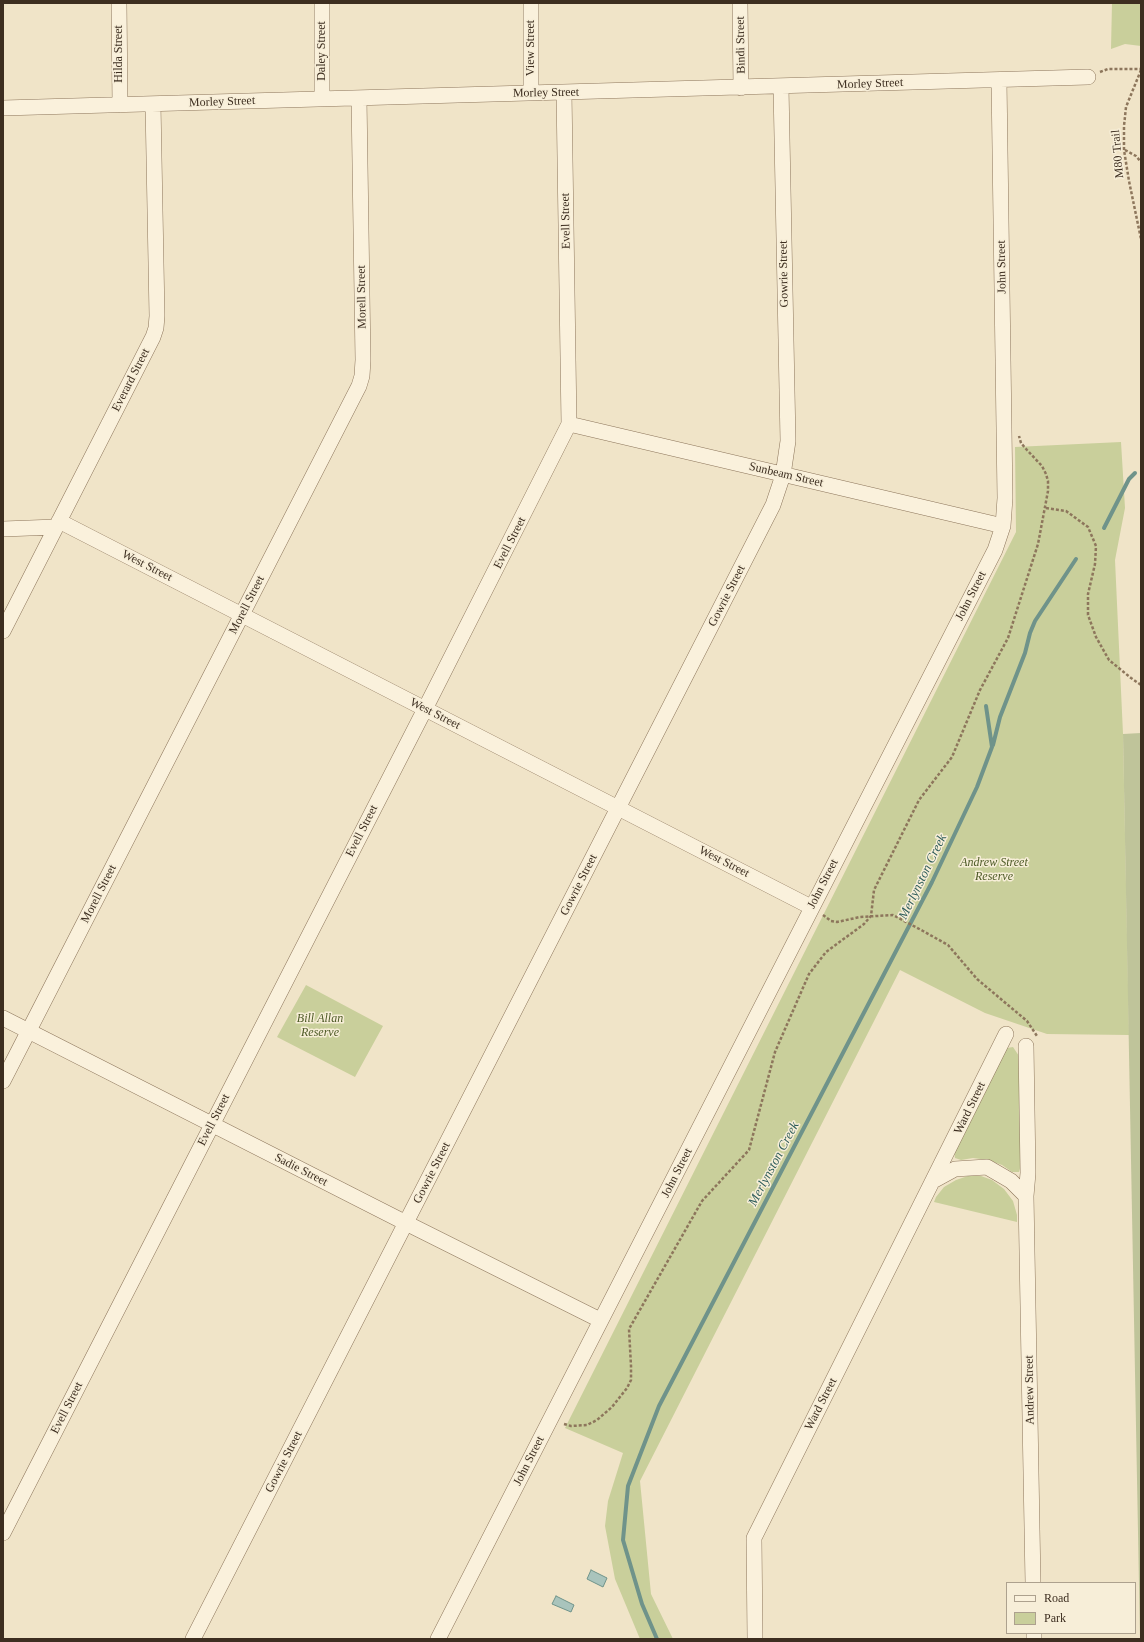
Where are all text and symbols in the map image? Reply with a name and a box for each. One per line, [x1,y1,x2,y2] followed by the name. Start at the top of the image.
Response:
[733,16,749,74] street label: Bindi Street
[524,20,538,76] street label: View Street
[315,21,329,81] street label: Daley Street
[112,25,126,83] street label: Hilda Street
[837,76,903,92] street label: Morley Street
[513,85,579,101] street label: Morley Street
[189,94,255,110] street label: Morley Street
[1109,129,1127,179] street label: M80 Trail
[558,193,574,249] street label: Evell Street
[776,240,792,308] street label: Gowrie Street
[994,240,1010,294] street label: John Street
[354,265,370,329] street label: Morell Street
[109,346,153,414] street label: Everard Street
[748,459,824,491] street label: Sunbeam Street
[491,515,529,571] street label: Evell Street
[119,547,175,585] street label: West Street
[705,563,749,629] street label: Gowrie Street
[952,569,990,623] street label: John Street
[226,573,268,637] street label: Morell Street
[407,695,463,733] street label: West Street
[343,803,381,859] street label: Evell Street
[896,832,950,922] water label: Merlynston Creek
[696,843,752,881] street label: West Street
[557,852,601,918] street label: Gowrie Street
[960,856,1028,884] park label: Andrew Street Reserve
[804,857,842,911] street label: John Street
[78,862,120,926] street label: Morell Street
[297,1012,343,1040] park label: Bill Allan Reserve
[951,1079,989,1137] street label: Ward Street
[195,1092,233,1148] street label: Evell Street
[745,1119,803,1209] water label: Merlynston Creek
[410,1140,454,1206] street label: Gowrie Street
[658,1146,696,1200] street label: John Street
[272,1150,330,1190] street label: Sadie Street
[1022,1355,1038,1425] street label: Andrew Street
[802,1375,840,1433] street label: Ward Street
[48,1380,86,1436] street label: Evell Street
[262,1429,306,1495] street label: Gowrie Street
[510,1434,548,1488] street label: John Street
[1006,1582,1136,1634] legend
[1044,1591,1069,1605] text: Road
[1044,1611,1066,1625] text: Park

